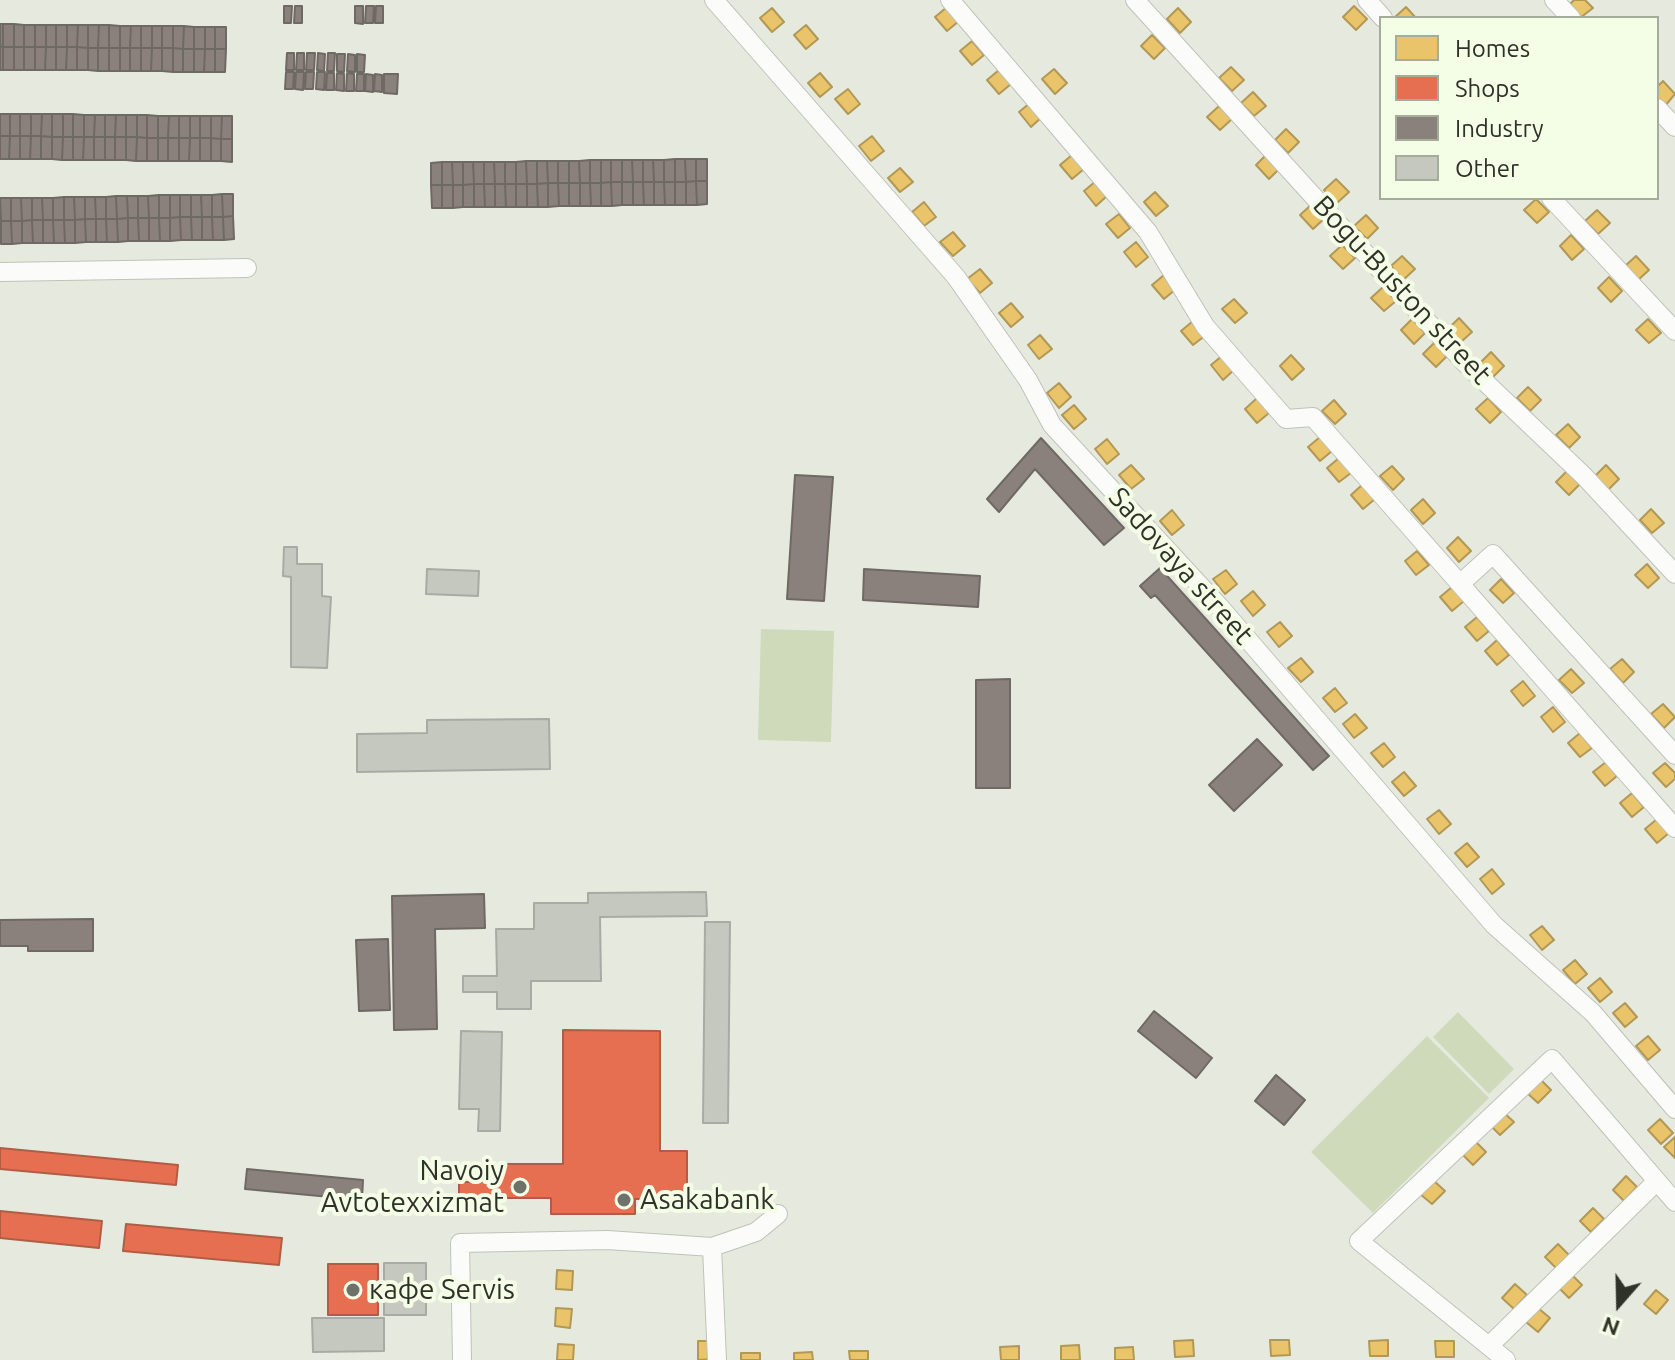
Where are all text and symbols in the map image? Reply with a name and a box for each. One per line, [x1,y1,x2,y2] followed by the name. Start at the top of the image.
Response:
[1379,16,1659,200] legend
[1455,35,1530,62] text: Homes
[1455,75,1520,102] text: Shops
[1455,115,1544,142] text: Industry
[1455,155,1519,182] text: Other
[1306,189,1498,391] street label: Bogu-Buston street
[1102,481,1260,651] street label: Sadovaya street
[321,1154,504,1220] place label: Navoiy Avtotexxizmat
[511,1178,529,1196] marker: Navoiy Avtotexxizmat
[640,1183,775,1217] place label: Asakabank
[615,1191,633,1209] marker: Asakabank
[1579,1264,1659,1344] north arrow
[369,1273,515,1307] place label: кафе Servis
[344,1281,362,1299] marker: кафе Servis
[1599,1312,1623,1342] text: N

